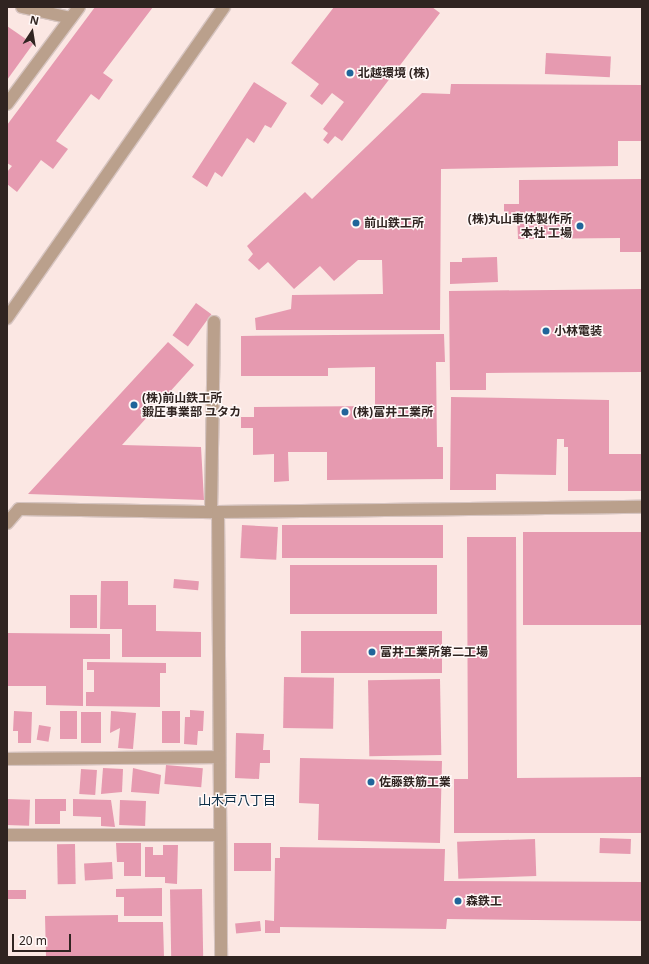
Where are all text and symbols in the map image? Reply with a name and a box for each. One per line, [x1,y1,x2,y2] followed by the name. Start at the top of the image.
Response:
[12,12,52,52] north arrow
[29,12,41,28] text: N
[358,66,429,80] place label: 北越環境 (株)
[345,68,355,78] marker: 北越環境 (株)
[468,212,572,240] place label: (株)丸山車体製作所 本社 工場
[364,216,424,230] place label: 前山鉄工所
[351,218,361,228] marker: 前山鉄工所
[575,221,585,231] marker: (株)丸山車体製作所 本社 工場
[554,324,602,338] place label: 小林電装
[541,326,551,336] marker: 小林電装
[142,391,241,419] place label: (株)前山鉄工所 鍛圧事業部 ユタカ
[129,400,139,410] marker: (株)前山鉄工所 鍛圧事業部 ユタカ
[353,405,433,419] place label: (株)富井工業所
[340,407,350,417] marker: (株)富井工業所
[380,645,488,659] place label: 富井工業所第二工場
[367,647,377,657] marker: 富井工業所第二工場
[379,775,451,789] place label: 佐藤鉄筋工業
[366,777,376,787] marker: 佐藤鉄筋工業
[198,792,276,808] district label: 山木戸八丁目
[466,894,502,908] place label: 森鉄工
[453,896,463,906] marker: 森鉄工
[14,926,73,952] scale bar
[19,932,47,949] text: 20 m

